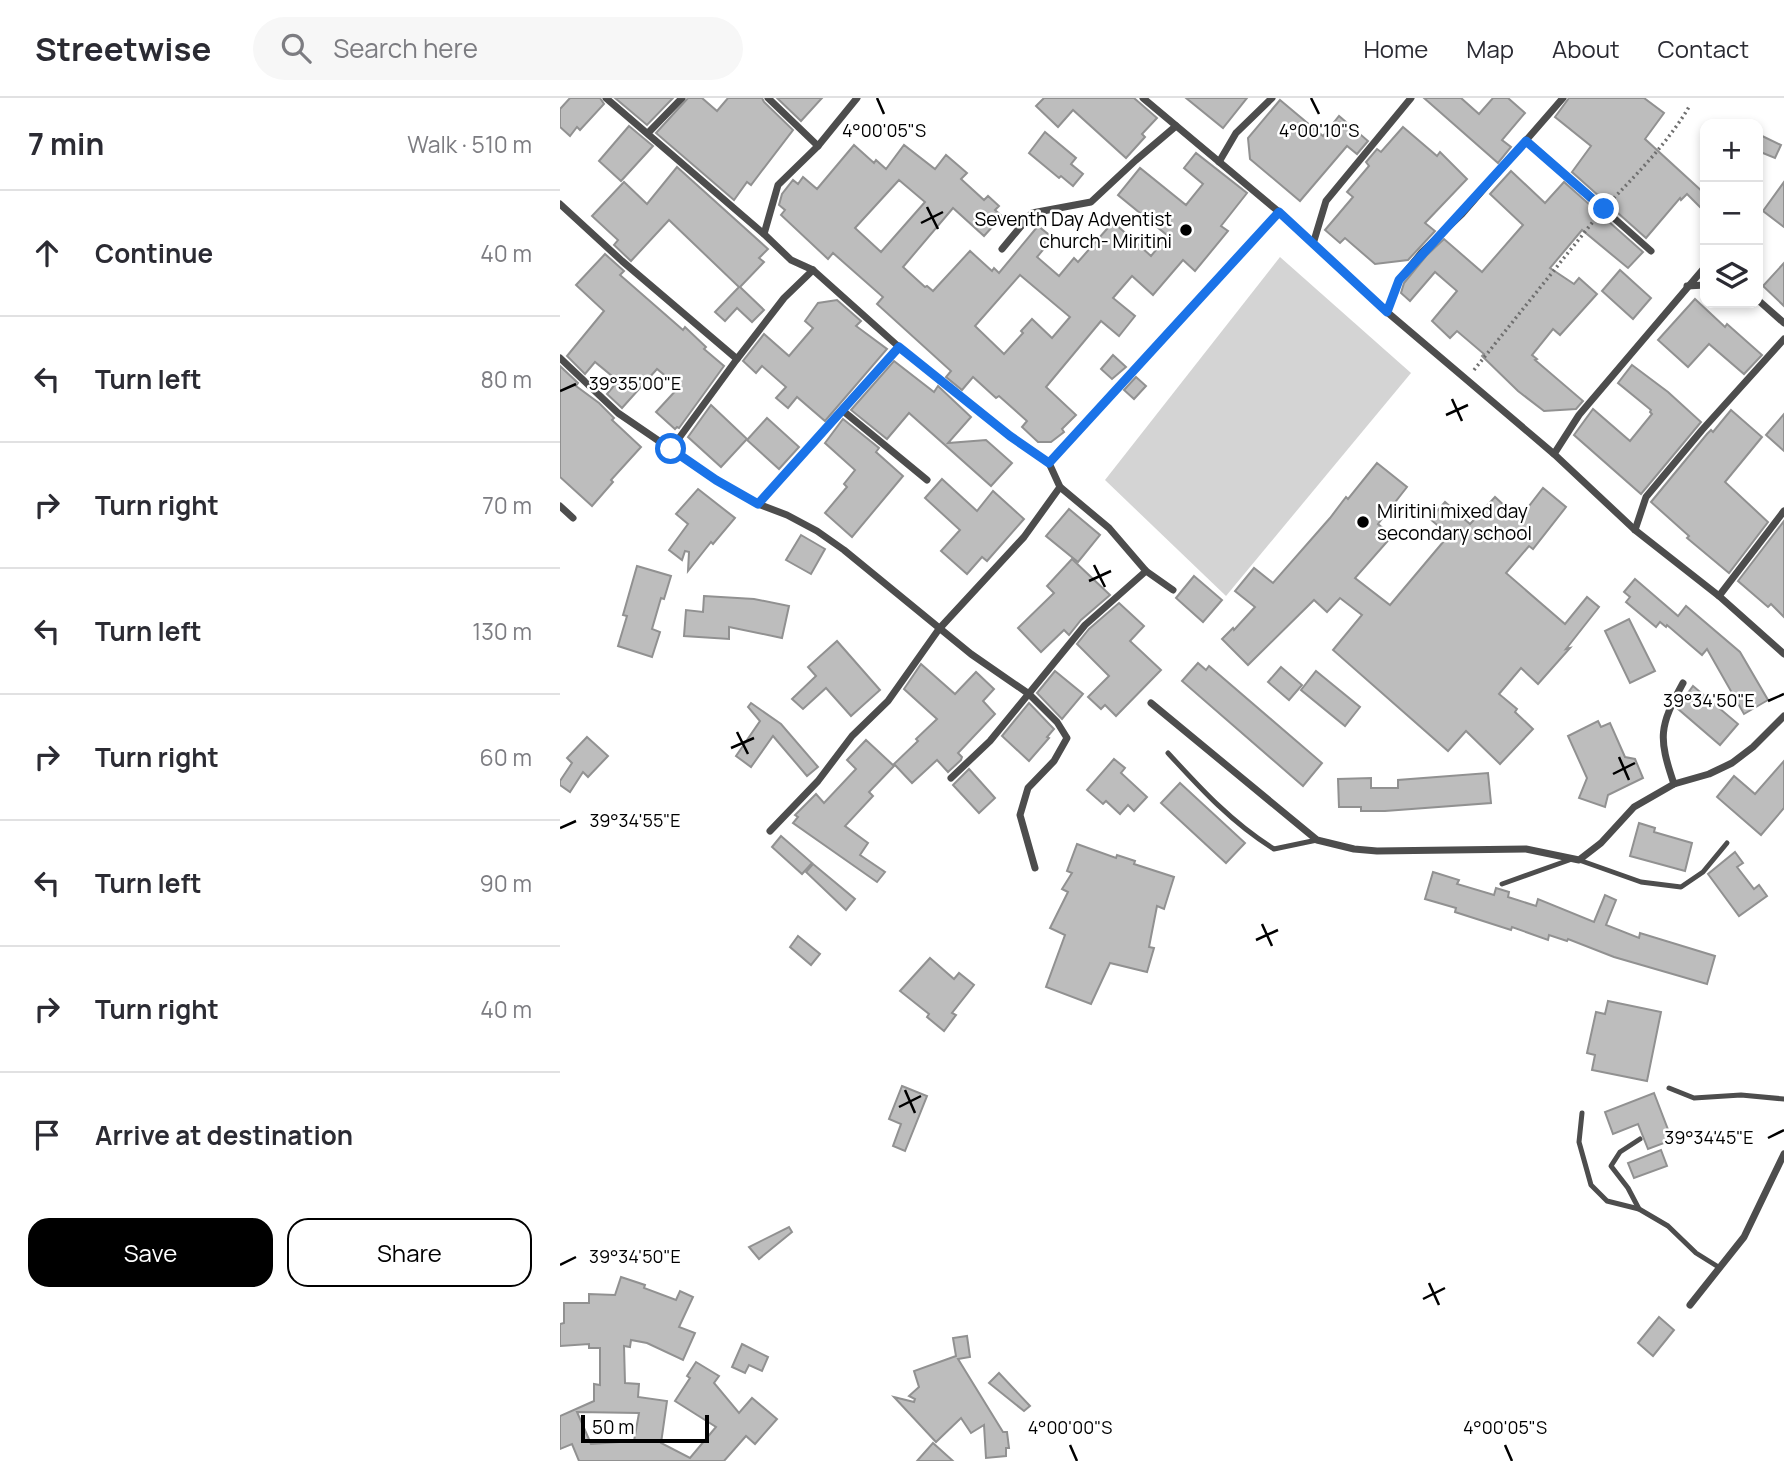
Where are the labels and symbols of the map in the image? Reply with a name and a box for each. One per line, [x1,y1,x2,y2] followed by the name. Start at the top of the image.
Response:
[842,118,926,142] text: 4°00'05"S
[1279,118,1359,142] text: 4°00'10"S
[1588,193,1619,224] route end
[975,206,1172,254] place label: Seventh Day Adventist church- Miritini
[1178,222,1194,238] marker: Seventh Day Adventist church- Miritini
[589,371,681,395] text: 39°35'00"E
[655,433,686,464] route start
[1377,498,1532,546] place label: Miritini mixed day secondary school
[1355,514,1371,530] marker: Miritini mixed day secondary school
[1663,688,1755,712] text: 39°34'50"E
[589,808,681,832] text: 39°34'55"E
[1664,1125,1754,1149] text: 39°34'45"E
[589,1244,681,1268] text: 39°34'50"E
[581,1412,709,1444] scale bar
[1028,1415,1112,1439] text: 4°00'00"S
[1463,1415,1547,1439] text: 4°00'05"S

